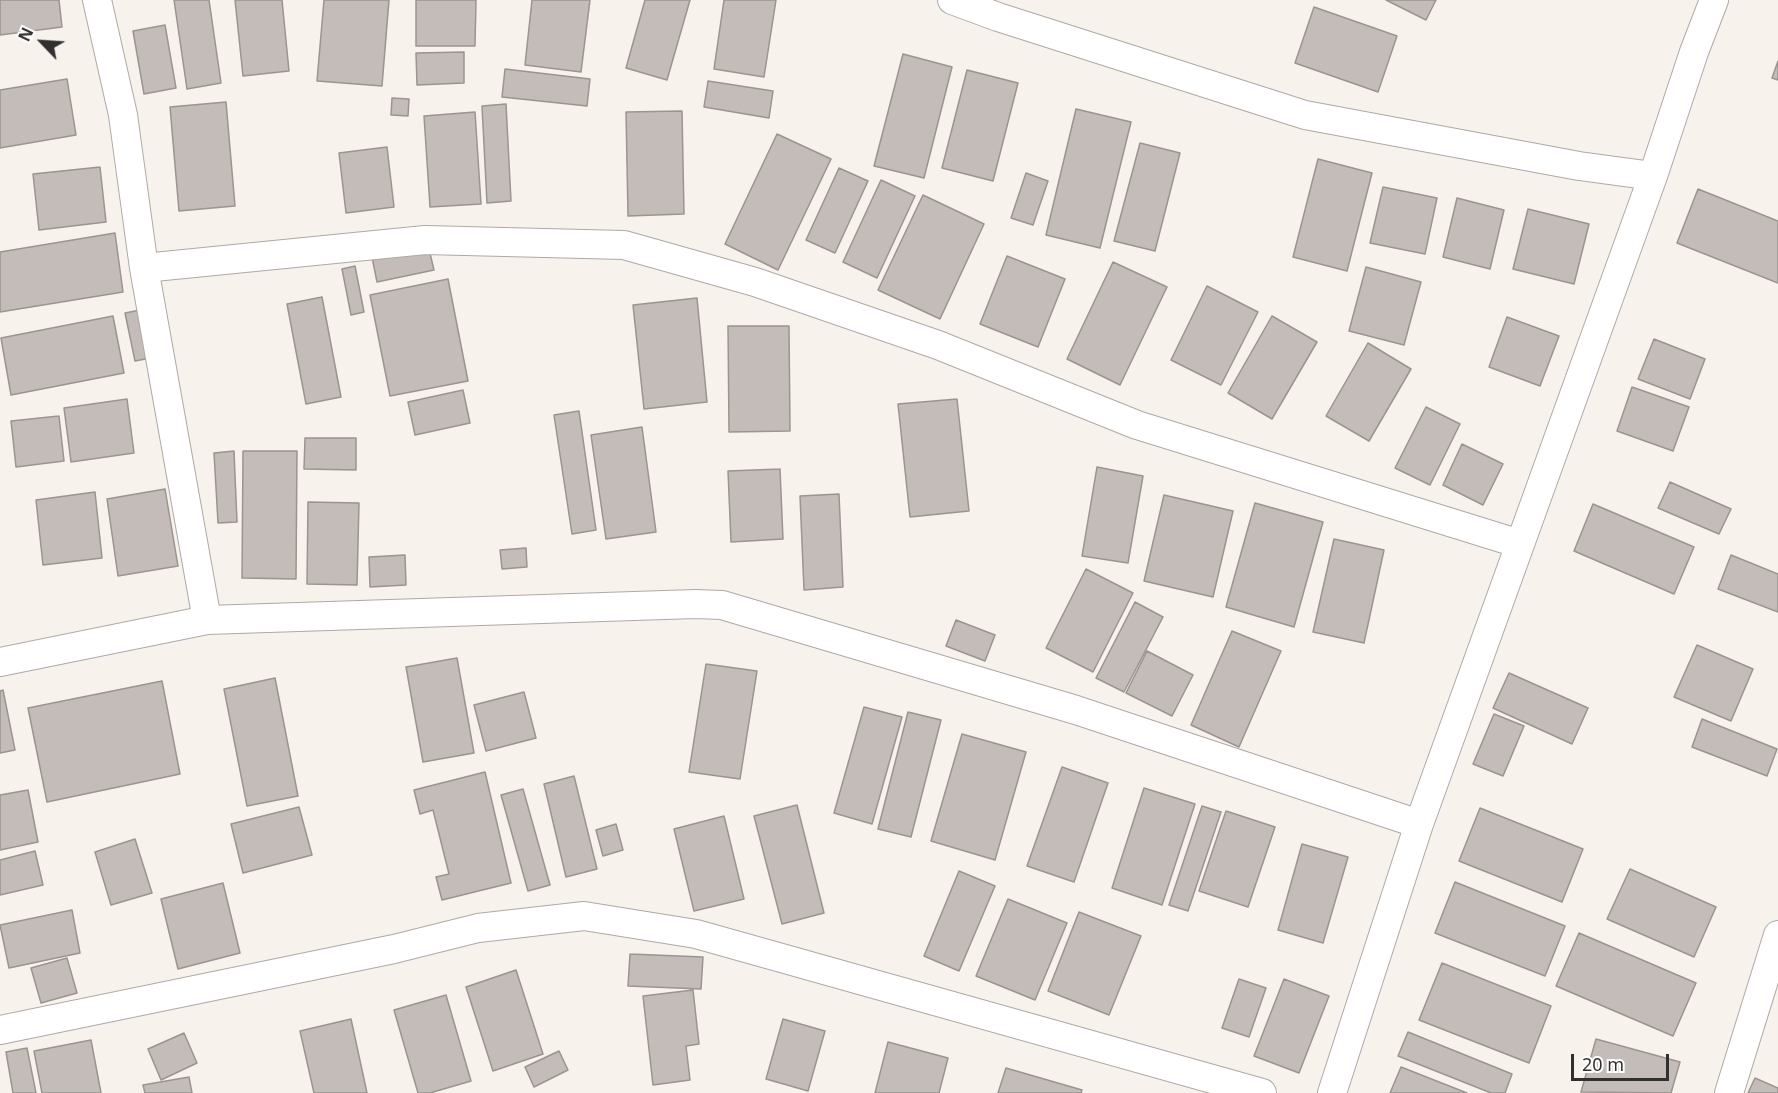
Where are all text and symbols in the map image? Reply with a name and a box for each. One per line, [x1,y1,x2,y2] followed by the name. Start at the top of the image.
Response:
[12,12,72,72] north arrow
[13,24,38,45] text: N
[1574,1042,1672,1080] scale bar
[1582,1052,1624,1076] text: 20 m

